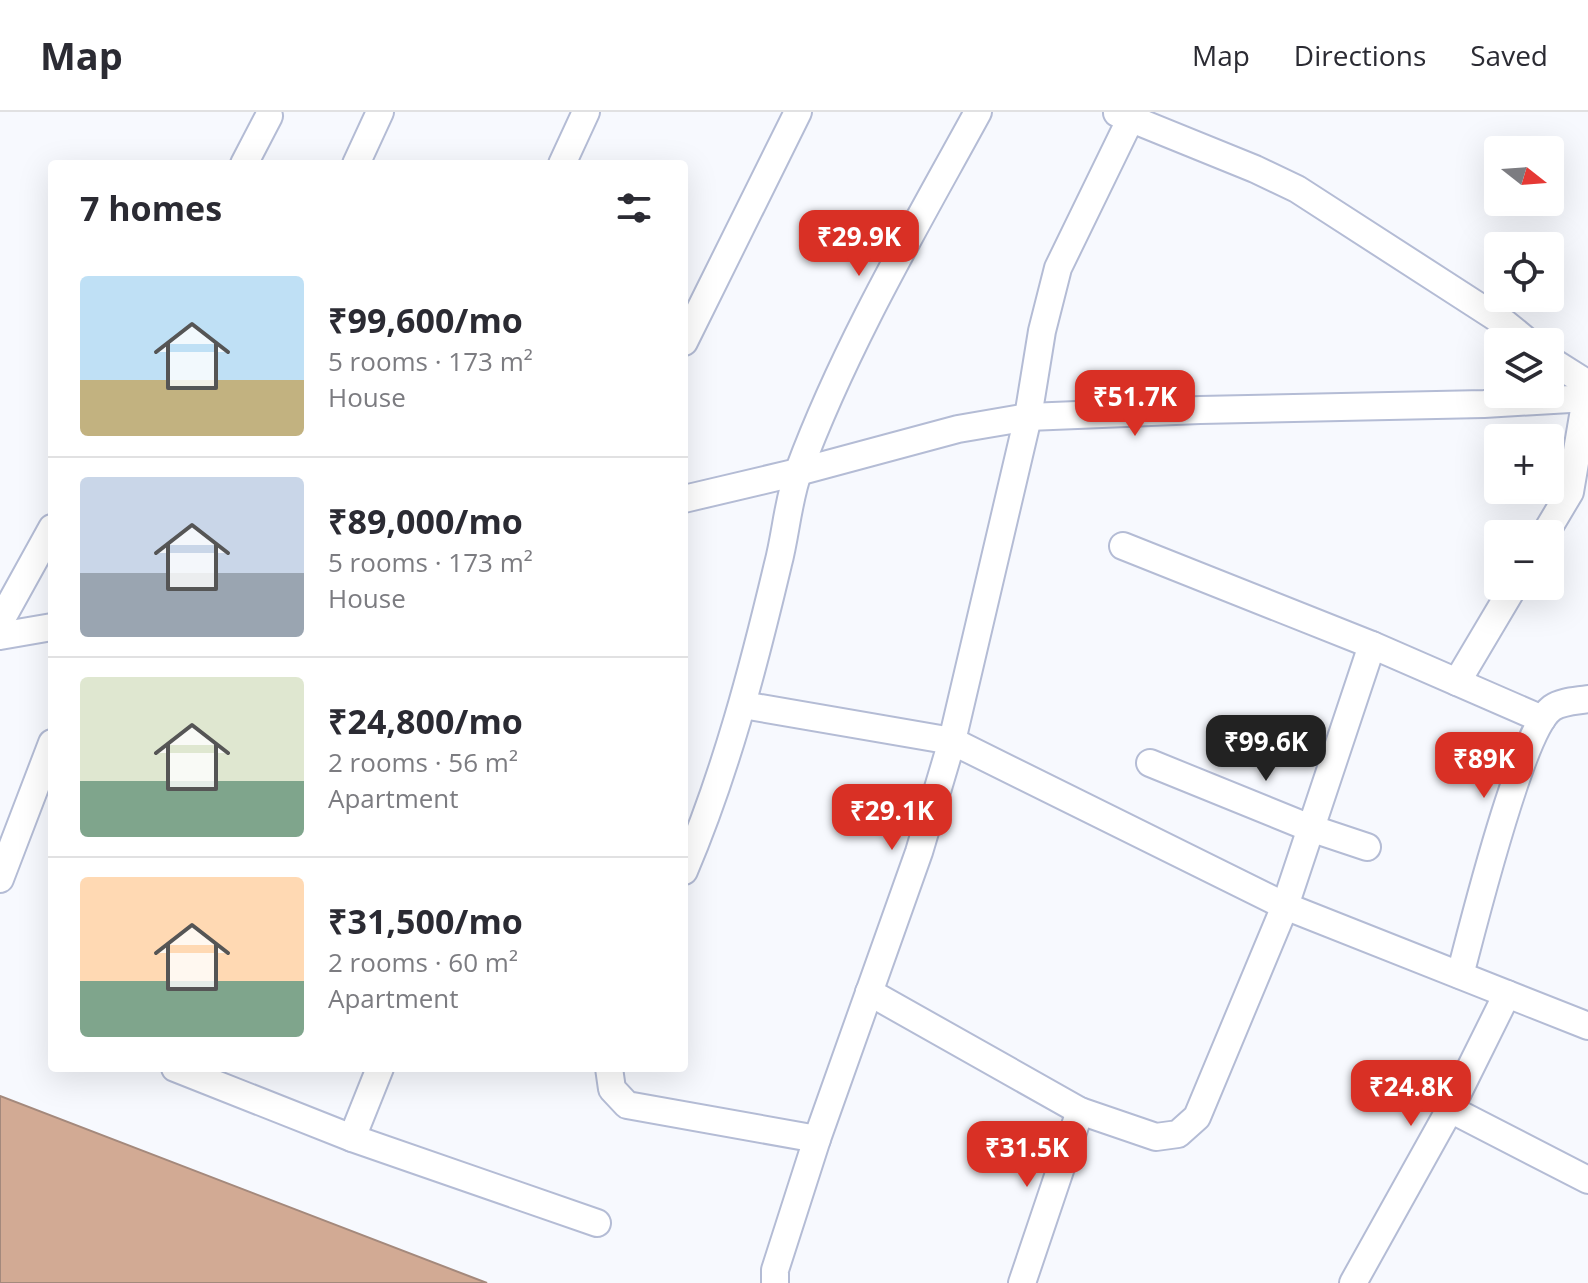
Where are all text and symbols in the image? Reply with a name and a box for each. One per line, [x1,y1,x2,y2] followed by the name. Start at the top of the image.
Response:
[40,29,123,81] text: Map
[1192,36,1250,74] text: Map
[1294,36,1426,74] text: Directions
[1470,36,1548,74] text: Saved
[1484,136,1564,216] north arrow
[1484,136,1564,600] map controls
[80,185,222,231] text: 7 homes
[612,186,656,230] icon: filters
[794,210,924,278] pin: ₹29.9K
[817,218,901,254] text: ₹29.9K
[1484,232,1564,312] button: locate
[328,297,523,343] text: ₹99,600/mo
[144,308,240,404] icon: home
[1484,328,1564,408] button: layers
[328,343,533,379] text: 5 rooms · 173 m²
[1070,370,1200,438] pin: ₹51.7K
[1093,378,1177,414] text: ₹51.7K
[328,379,406,415] text: House
[1484,424,1564,504] button: +
[328,498,523,544] text: ₹89,000/mo
[144,509,240,605] icon: home
[1484,520,1564,600] button: −
[328,544,533,580] text: 5 rooms · 173 m²
[328,580,406,616] text: House
[328,698,523,744] text: ₹24,800/mo
[144,709,240,805] icon: home
[1201,715,1331,783] pin: ₹99.6K
[1224,723,1308,759] text: ₹99.6K
[1437,732,1531,800] pin: ₹89K
[1453,740,1515,776] text: ₹89K
[328,744,518,780] text: 2 rooms · 56 m²
[328,780,459,816] text: Apartment
[827,784,957,852] pin: ₹29.1K
[850,792,934,828] text: ₹29.1K
[328,898,523,944] text: ₹31,500/mo
[144,909,240,1005] icon: home
[328,944,518,980] text: 2 rooms · 60 m²
[328,980,459,1016] text: Apartment
[1346,1060,1476,1128] pin: ₹24.8K
[1369,1068,1453,1104] text: ₹24.8K
[962,1121,1092,1189] pin: ₹31.5K
[985,1129,1069,1165] text: ₹31.5K

